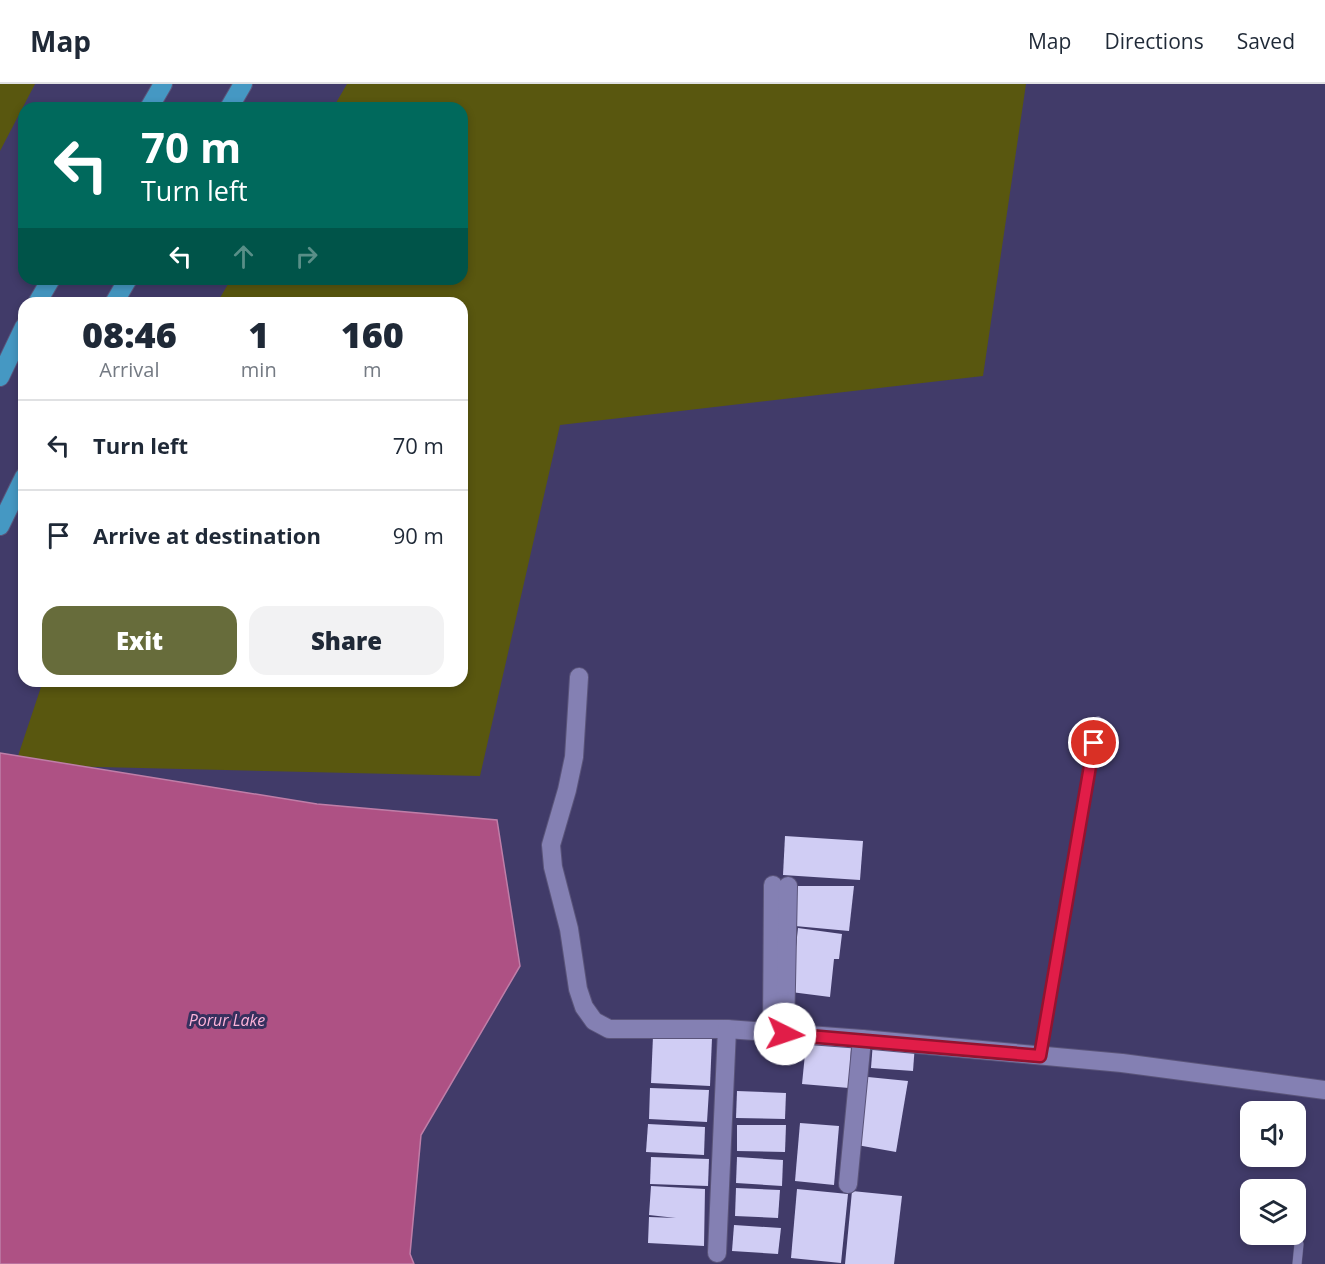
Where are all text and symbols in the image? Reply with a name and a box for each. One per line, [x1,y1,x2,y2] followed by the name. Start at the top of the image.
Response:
[30,22,91,60] text: Map
[1028,27,1071,55] text: Map
[1104,27,1204,55] text: Directions
[1237,27,1295,55] text: Saved
[141,118,241,175] text: 70 m
[42,126,120,204] icon: left
[141,172,248,209] text: Turn left
[164,240,197,273] icon: left
[227,240,260,273] icon: ahead
[290,240,323,273] icon: right
[82,310,177,359] text: 08:46
[248,310,269,359] text: 1
[341,310,404,359] text: 160
[99,356,160,383] text: Arrival
[241,356,277,383] text: min
[363,356,382,383] text: m
[42,429,75,462] icon: left
[93,430,188,460] text: Turn left
[393,430,444,460] text: 70 m
[42,519,75,552] icon: arrive
[93,520,321,550] text: Arrive at destination
[393,520,444,550] text: 90 m
[42,606,237,675] button: Exit
[249,606,444,675] button: Share
[1068,717,1119,768] pin
[1077,726,1110,759] icon: arrive
[753,1002,817,1066] position arrow
[189,1009,265,1031] water label: Porur Lake
[1240,1101,1306,1245] map controls
[1240,1101,1306,1167] button: sound
[1240,1179,1306,1245] button: layers

